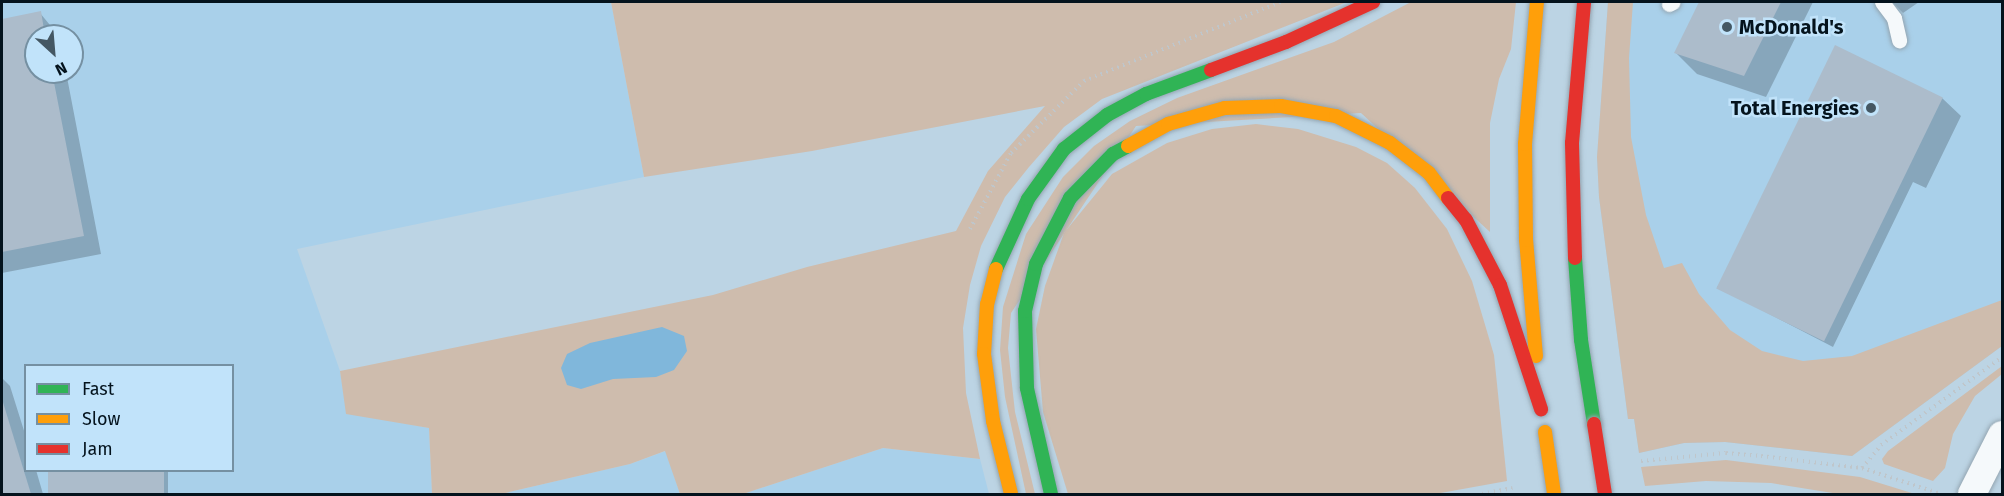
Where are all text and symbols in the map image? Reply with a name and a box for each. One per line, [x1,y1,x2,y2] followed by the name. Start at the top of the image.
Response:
[1739,15,1843,39] place label: McDonald's
[1720,20,1734,34] marker: McDonald's
[24,24,84,84] north arrow
[52,58,70,80] text: N
[1731,96,1859,120] place label: Total Energies
[1864,101,1878,115] marker: Total Energies
[24,364,234,472] legend
[82,378,114,400] text: Fast
[82,408,120,430] text: Slow
[82,438,113,460] text: Jam

